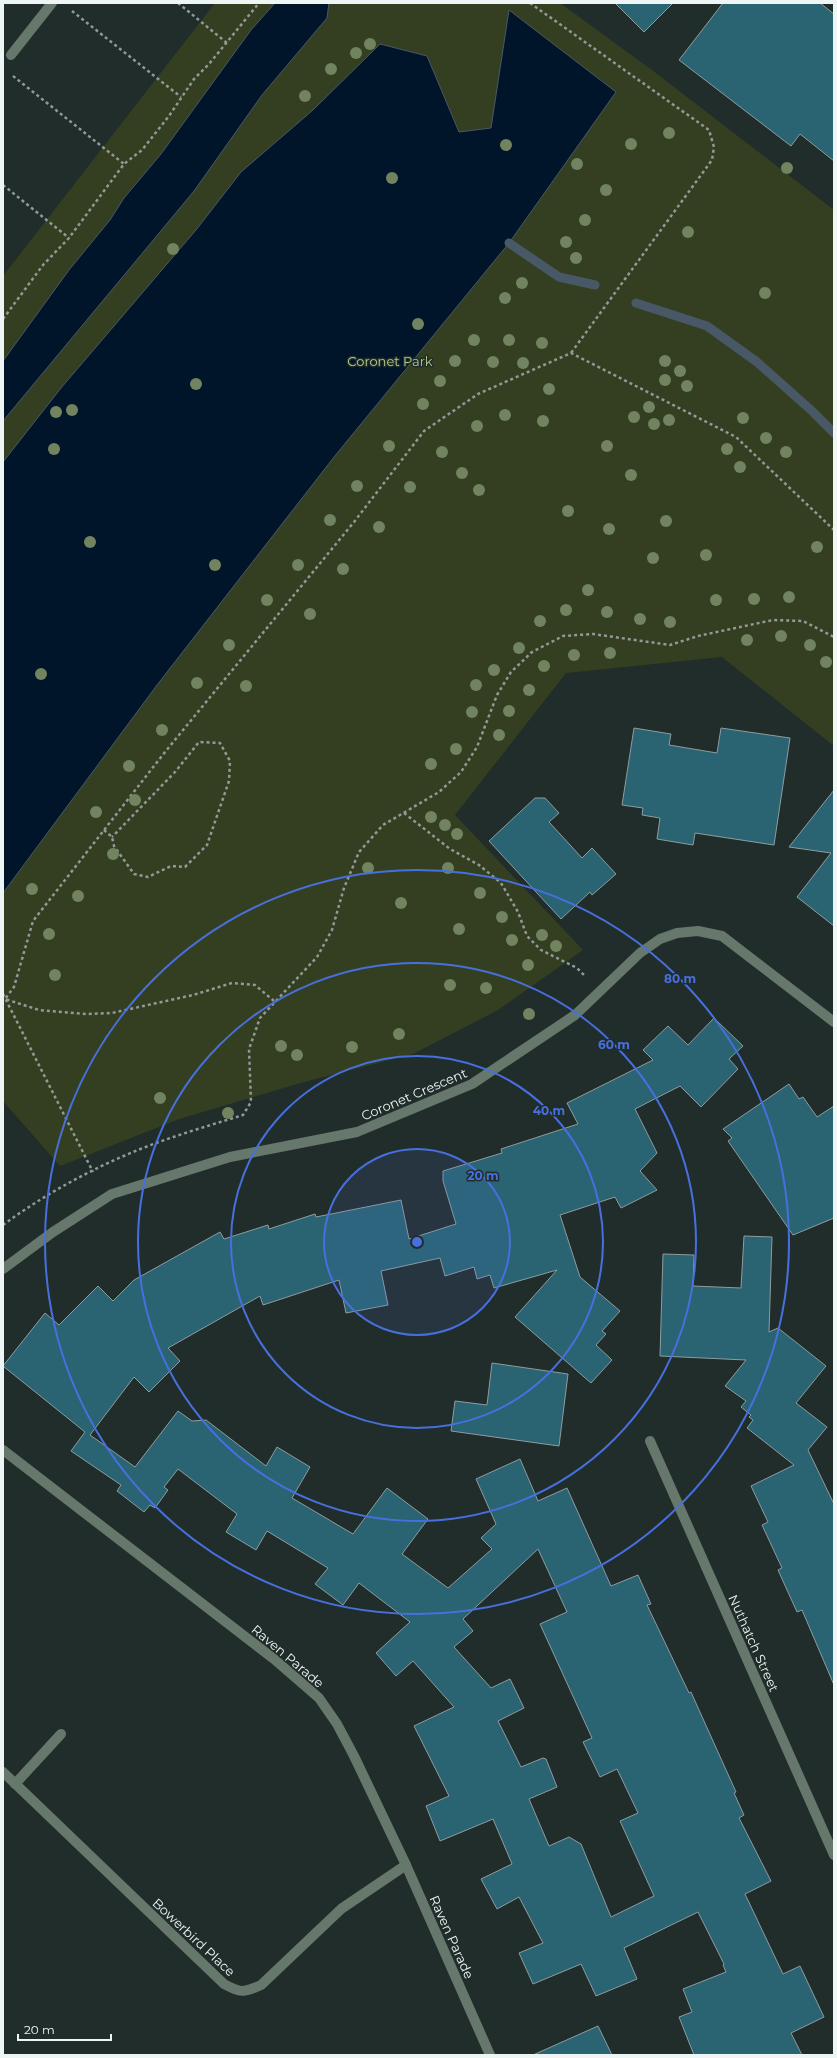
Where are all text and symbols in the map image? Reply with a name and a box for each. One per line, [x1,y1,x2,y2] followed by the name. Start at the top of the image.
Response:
[347,353,433,369] park label: Coronet Park
[664,971,696,986] text: 80 m
[598,1037,630,1052] text: 60 m
[359,1065,469,1123] street label: Coronet Crescent
[533,1103,565,1118] text: 40 m
[467,1168,499,1183] text: 20 m
[410,1235,424,1249] centre of rings
[725,1592,783,1694] street label: Nuthatch Street
[249,1621,328,1691] street label: Raven Parade
[426,1893,478,1981] street label: Raven Parade
[149,1895,239,1979] street label: Bowerbird Place
[18,2016,111,2042] scale bar
[24,2022,55,2037] text: 20 m

